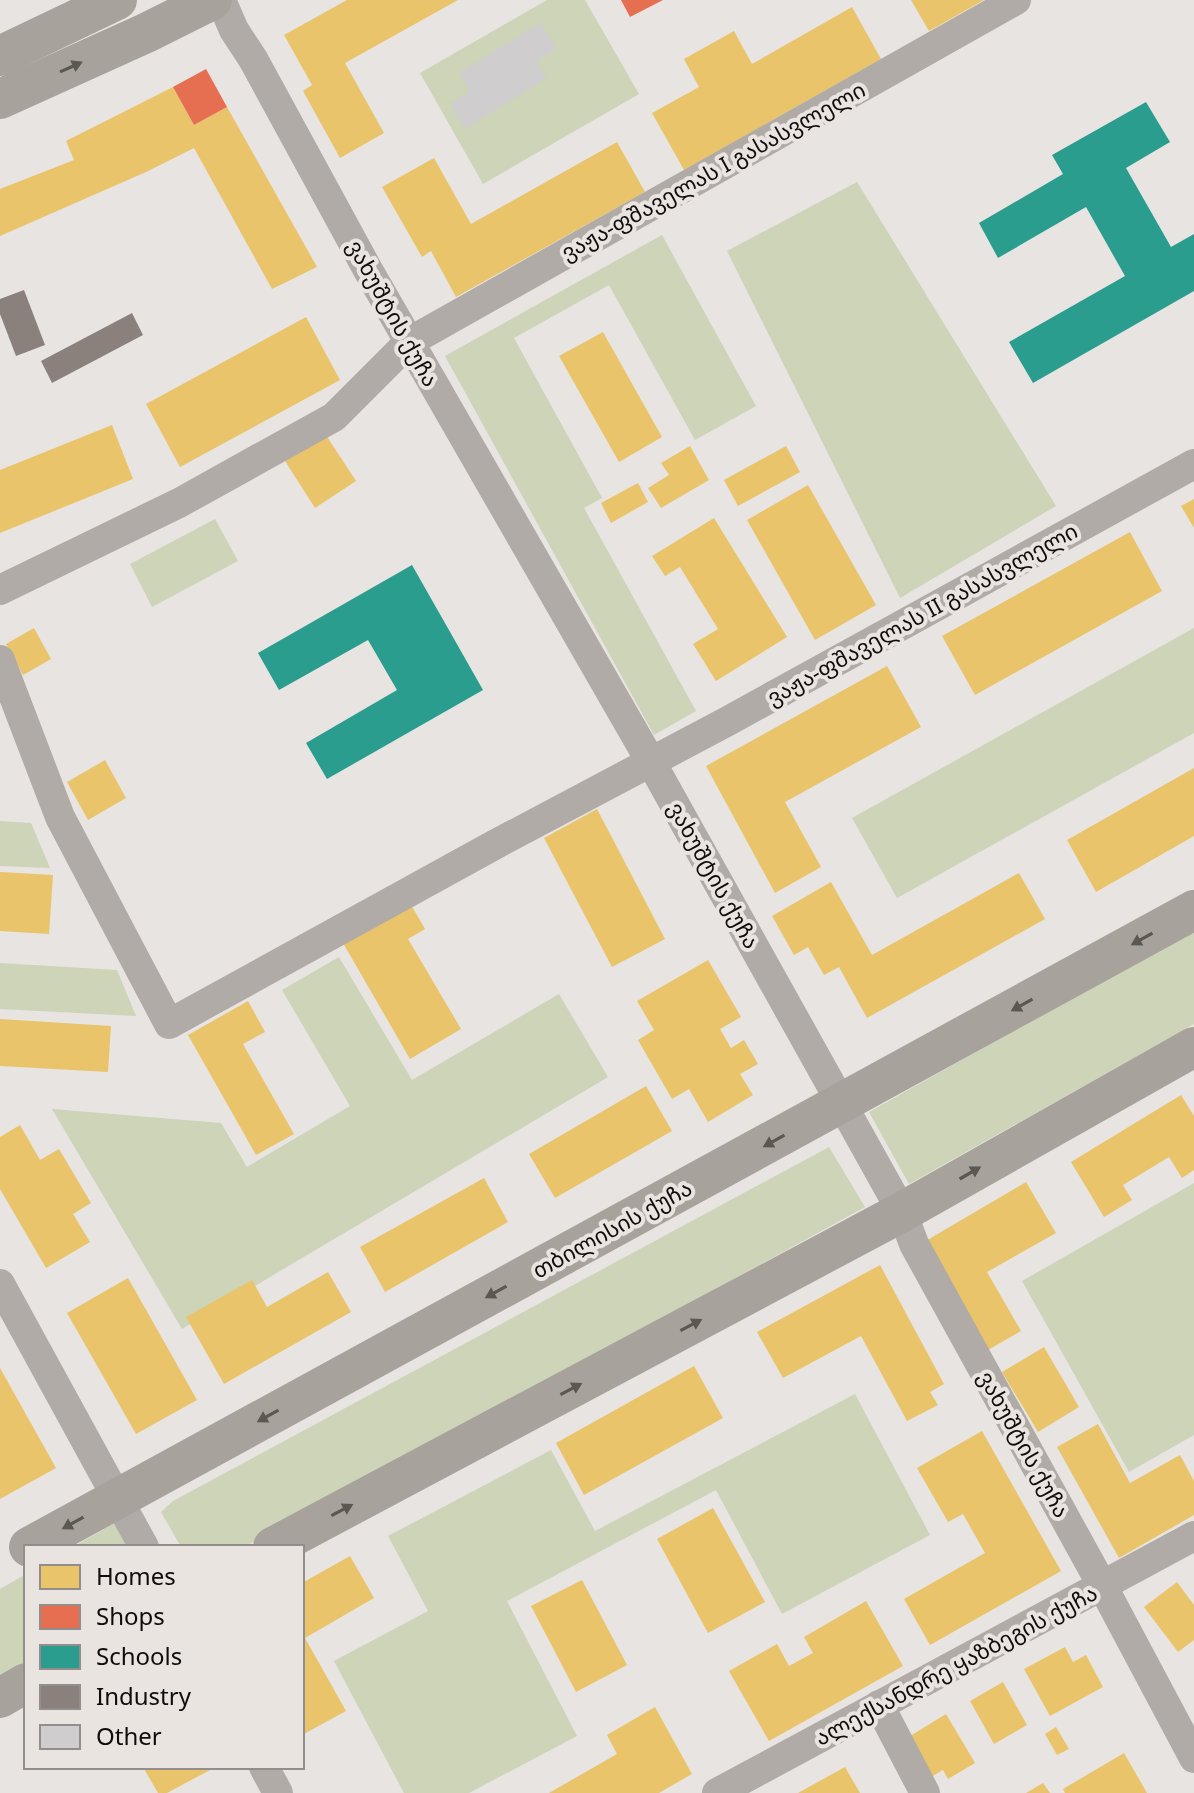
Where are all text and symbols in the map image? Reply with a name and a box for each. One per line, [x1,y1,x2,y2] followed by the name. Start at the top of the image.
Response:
[59,60,83,74] one-way arrow
[555,74,870,267] street label: ვაჟა-ფშაველას I გასასვლელი
[341,234,447,391] street label: ვახუშტის ქუჩა
[761,515,1082,711] street label: ვაჟა-ფშაველას II გასასვლელი
[662,796,768,953] street label: ვახუშტის ქუჩა
[1131,932,1154,945] one-way arrow
[1011,998,1033,1012] one-way arrow
[762,1134,785,1148] one-way arrow
[959,1167,981,1181] one-way arrow
[526,1172,697,1284] street label: თბილისის ქუჩა
[485,1285,507,1299] one-way arrow
[679,1318,702,1332] one-way arrow
[972,1365,1078,1522] street label: ვახუშტის ქუჩა
[560,1382,583,1395] one-way arrow
[257,1409,279,1423] one-way arrow
[330,1503,353,1517] one-way arrow
[62,1515,84,1529] one-way arrow
[24,1545,304,1769] legend
[96,1559,176,1592] text: Homes
[809,1577,1102,1752] street label: ალექსანდრე ყაზბეგის ქუჩა
[96,1599,165,1632] text: Shops
[96,1639,182,1672] text: Schools
[96,1679,192,1712] text: Industry
[96,1719,162,1752] text: Other

